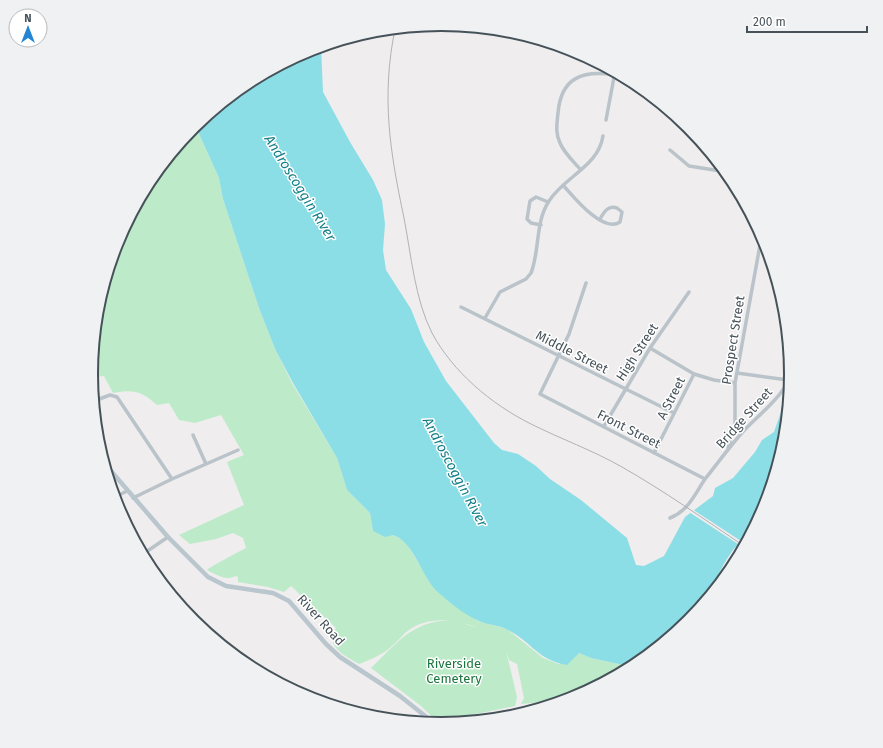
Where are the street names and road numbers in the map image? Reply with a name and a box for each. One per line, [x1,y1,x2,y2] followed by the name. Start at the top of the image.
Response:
[719,294,747,386] street label: Prospect Street
[613,320,661,384] street label: High Street
[533,327,611,377] street label: Middle Street
[654,374,688,422] street label: A Street
[713,384,775,452] street label: Bridge Street
[595,407,663,452] street label: Front Street
[294,591,348,649] street label: River Road

